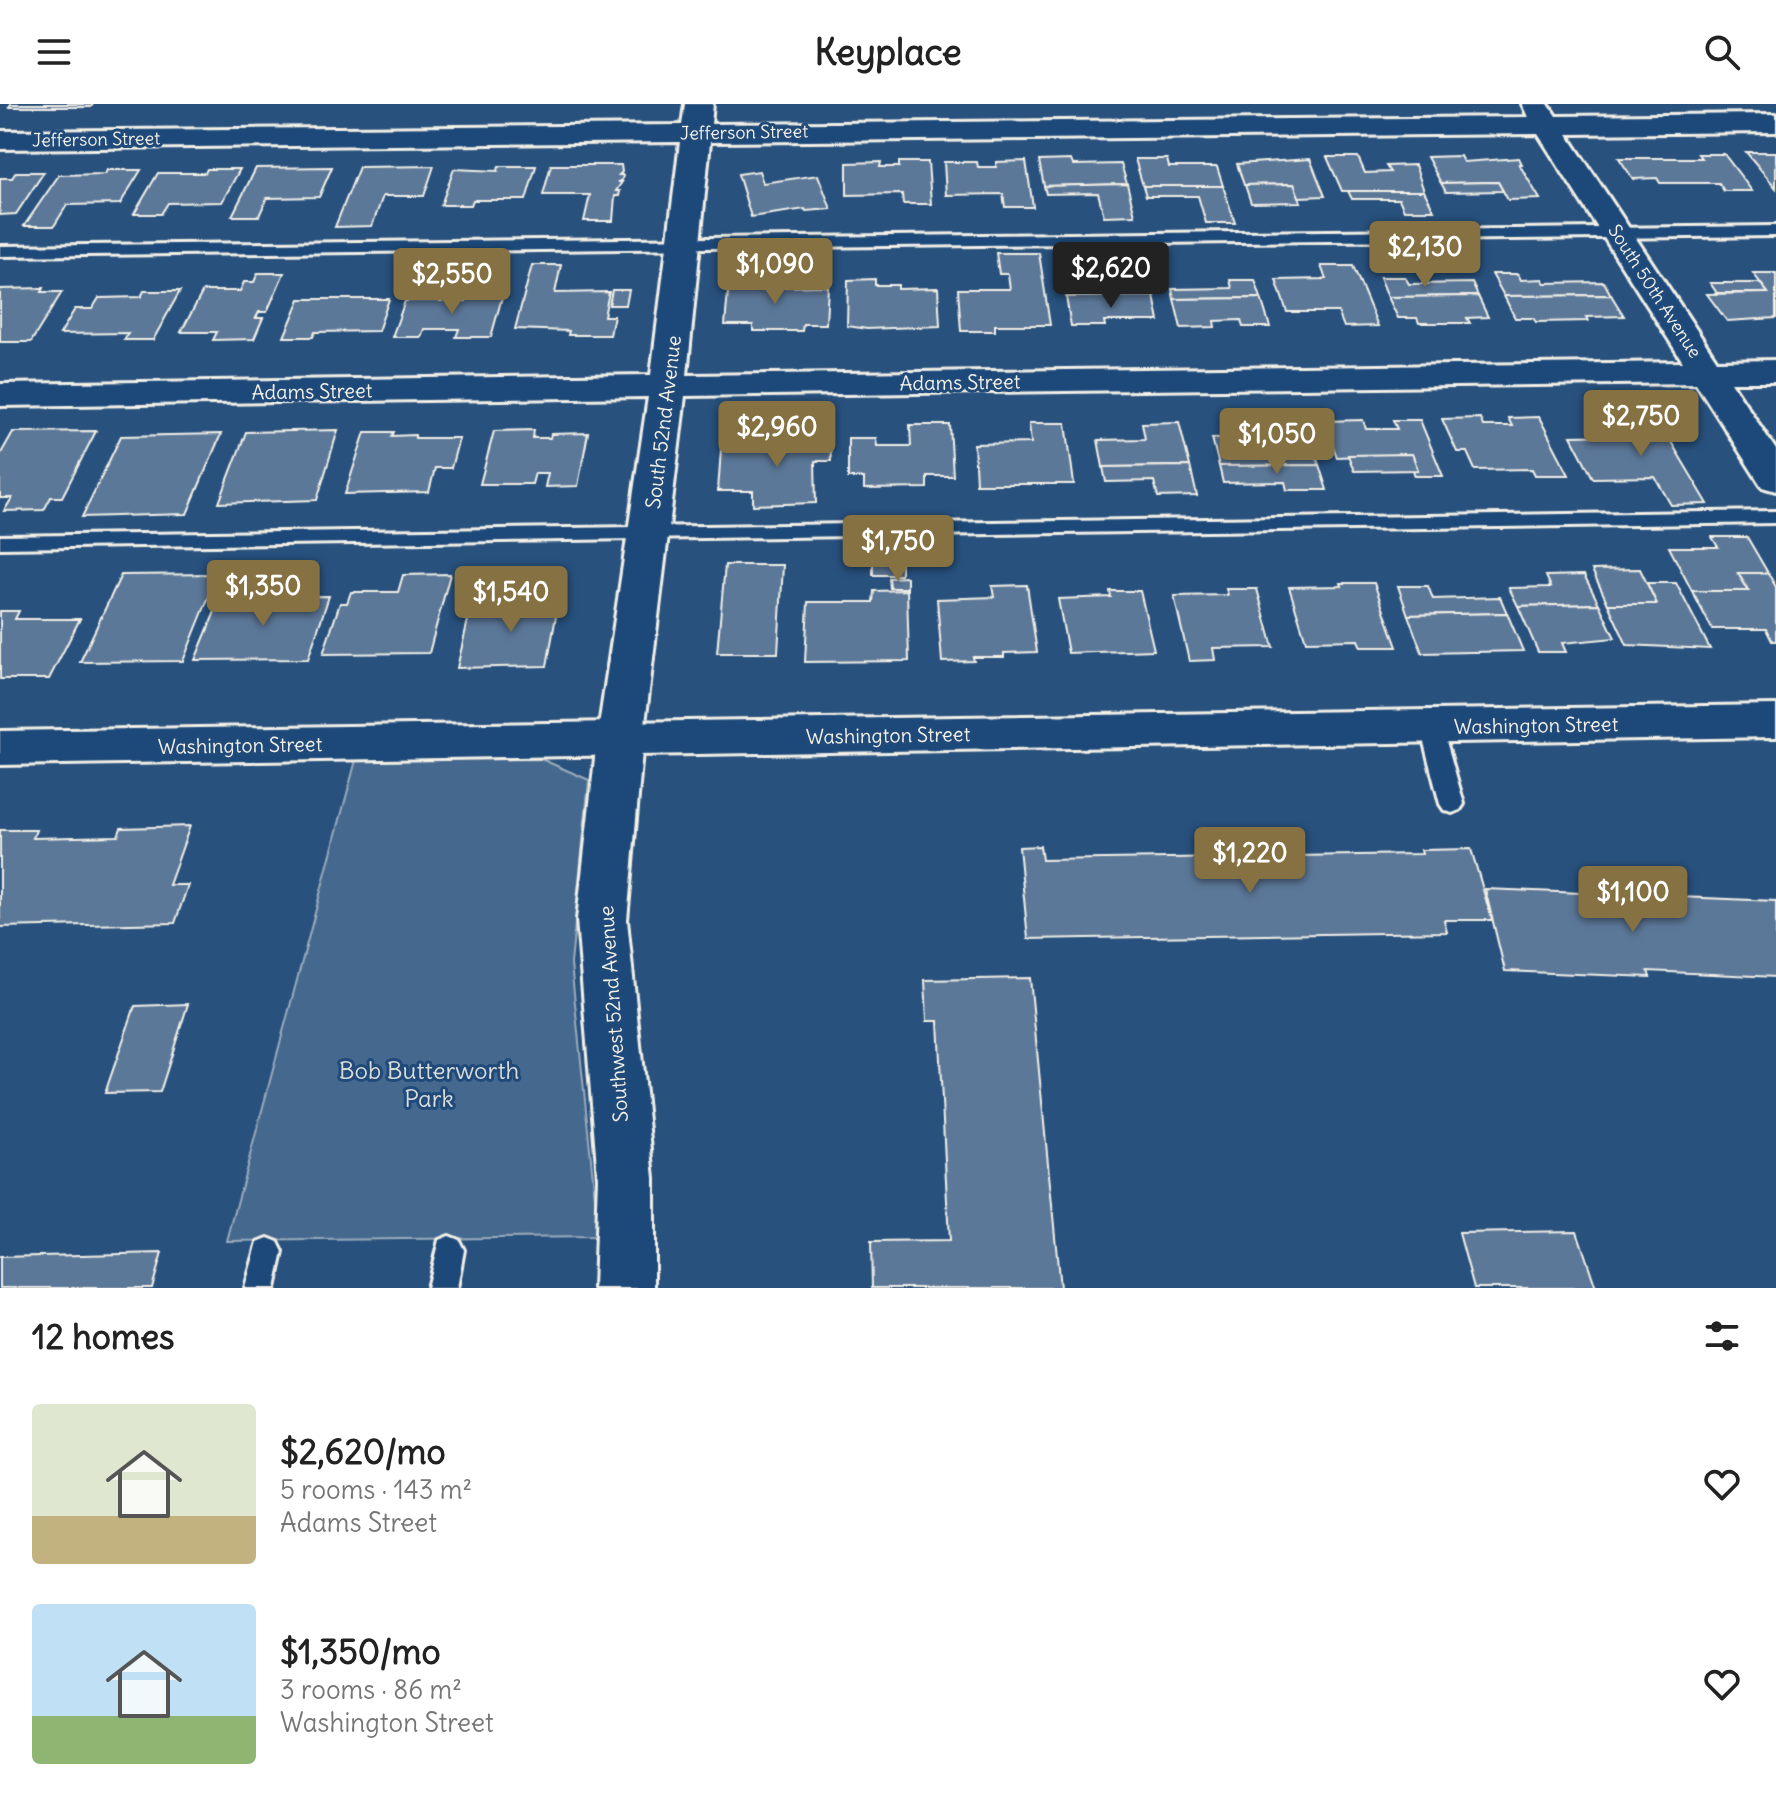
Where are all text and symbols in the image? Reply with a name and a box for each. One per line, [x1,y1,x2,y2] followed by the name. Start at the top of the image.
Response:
[32,30,76,74] icon: menu
[814,30,962,75] text: Keyplace
[1700,30,1744,74] icon: search
[680,119,808,145] street label: Jefferson Street
[32,126,160,152] street label: Jefferson Street
[1603,220,1707,362] street label: South 50th Avenue
[1360,221,1490,289] pin: $2,130
[1387,230,1463,263] text: $2,130
[710,238,840,306] pin: $1,090
[1046,242,1176,310] pin: $2,620
[736,247,814,280] text: $1,090
[387,248,517,316] pin: $2,550
[1071,251,1151,284] text: $2,620
[411,257,493,290] text: $2,550
[640,334,686,510] street label: South 52nd Avenue
[899,368,1021,396] street label: Adams Street
[251,377,373,405] street label: Adams Street
[1576,390,1706,458] pin: $2,750
[1602,399,1680,432] text: $2,750
[712,401,842,469] pin: $2,960
[1212,408,1342,476] pin: $1,050
[736,410,818,443] text: $2,960
[1238,417,1316,450] text: $1,050
[833,515,963,583] pin: $1,750
[861,524,935,557] text: $1,750
[198,560,328,628] pin: $1,350
[446,566,576,634] pin: $1,540
[225,569,301,602] text: $1,350
[473,575,549,608] text: $1,540
[1454,711,1619,739] street label: Washington Street
[806,721,971,749] street label: Washington Street
[158,731,323,759] street label: Washington Street
[1185,827,1315,895] pin: $1,220
[1212,836,1288,869] text: $1,220
[1568,866,1698,934] pin: $1,100
[1596,875,1670,908] text: $1,100
[593,905,633,1123] street label: Southwest 52nd Avenue
[339,1055,519,1113] park label: Bob Butterworth Park
[1700,1314,1744,1358] icon: filters
[32,1315,175,1358] text: 12 homes
[280,1430,446,1473] text: $2,620/mo
[96,1436,192,1532] icon: home
[1700,1462,1744,1506] icon: heart
[280,1473,472,1506] text: 5 rooms · 143 m²
[280,1506,437,1539] text: Adams Street
[280,1630,441,1673] text: $1,350/mo
[96,1636,192,1732] icon: home
[1700,1662,1744,1706] icon: heart
[280,1673,462,1706] text: 3 rooms · 86 m²
[280,1706,494,1739] text: Washington Street

